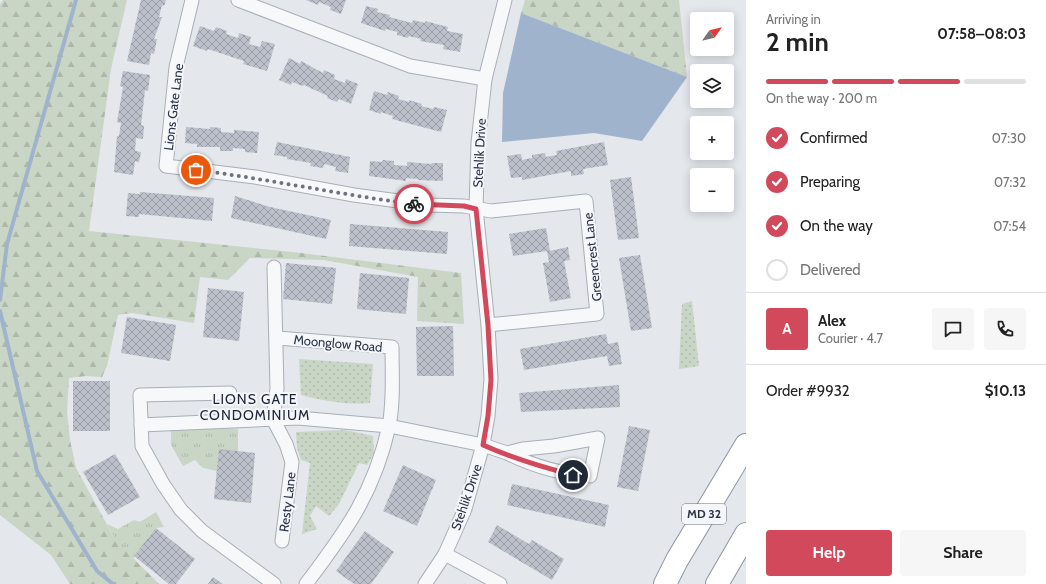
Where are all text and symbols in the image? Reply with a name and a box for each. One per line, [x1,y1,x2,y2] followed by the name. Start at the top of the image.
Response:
[766,11,821,27] text: Arriving in
[690,12,734,56] north arrow
[690,12,734,212] map controls
[937,25,1026,43] text: 07:58–08:03
[766,26,829,58] text: 2 min
[160,62,186,151] street label: Lions Gate Lane
[690,64,734,108] button: layers
[766,90,877,106] text: On the way · 200 m
[690,116,734,160] button: +
[469,118,489,188] street label: Stehlik Drive
[766,127,788,149] icon: check
[800,129,868,147] text: Confirmed
[992,130,1026,146] text: 07:30
[179,153,213,187] pin
[185,159,207,181] icon: bag
[690,168,734,212] button: −
[766,171,788,193] icon: check
[800,173,860,191] text: Preparing
[994,174,1026,190] text: 07:32
[394,184,434,224] courier
[403,193,425,215] icon: bike
[579,212,605,302] street label: Greencrest Lane
[766,215,788,237] icon: check
[800,217,873,235] text: On the way
[993,218,1026,234] text: 07:54
[800,261,861,279] text: Delivered
[932,308,974,350] button: chat
[984,308,1026,350] button: phone
[818,312,846,330] text: Alex
[782,320,792,338] text: A
[818,330,883,346] text: Courier · 4.7
[293,331,383,355] street label: Moonglow Road
[766,382,850,400] text: Order #9932
[985,382,1026,400] text: $10.13
[200,390,310,424] district label: LIONS GATE CONDOMINIUM
[556,458,590,492] pin
[447,461,485,532] street label: Stehlik Drive
[562,464,584,486] icon: home
[275,471,299,533] street label: Resty Lane
[682,504,726,524] road number: MD 32
[766,530,892,576] button: Help
[900,530,1026,576] button: Share

